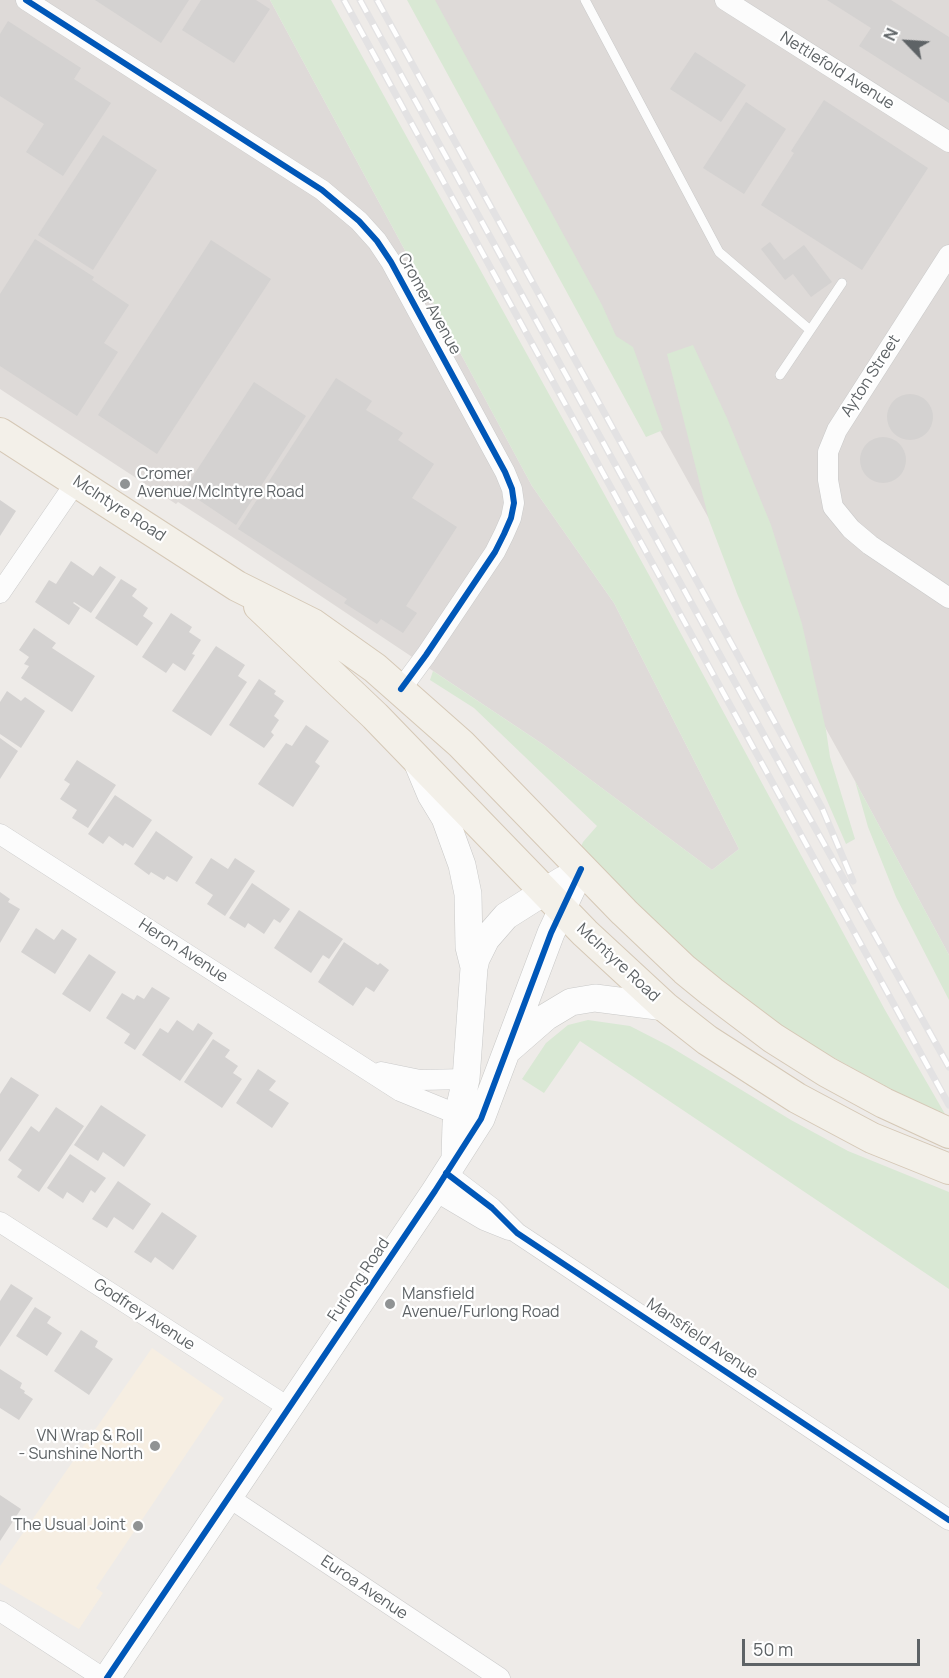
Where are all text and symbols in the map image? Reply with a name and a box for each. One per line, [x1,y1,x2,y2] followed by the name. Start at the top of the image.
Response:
[877,12,937,72] north arrow
[776,28,898,114] street label: Nettlefold Avenue
[393,250,465,358] street label: Cromer Avenue
[837,331,905,421] street label: Ayton Street
[137,465,304,503] place label: Cromer Avenue/McIntyre Road
[69,472,169,546] street label: McIntyre Road
[118,477,132,491] marker: Cromer Avenue/McIntyre Road
[135,915,231,987] street label: Heron Avenue
[573,920,663,1006] street label: McIntyre Road
[324,1235,394,1325] street label: Furlong Road
[90,1275,198,1355] street label: Godfrey Avenue
[402,1285,560,1323] place label: Mansfield Avenue/Furlong Road
[643,1295,761,1383] street label: Mansfield Avenue
[383,1297,397,1311] marker: Mansfield Avenue/Furlong Road
[18,1427,143,1465] place label: VN Wrap & Roll - Sunshine North
[148,1439,162,1453] marker: VN Wrap & Roll - Sunshine North
[13,1516,126,1536] place label: The Usual Joint
[131,1519,145,1533] marker: The Usual Joint
[317,1552,411,1624] street label: Euroa Avenue
[745,1627,924,1665] scale bar
[753,1637,793,1661] text: 50 m

